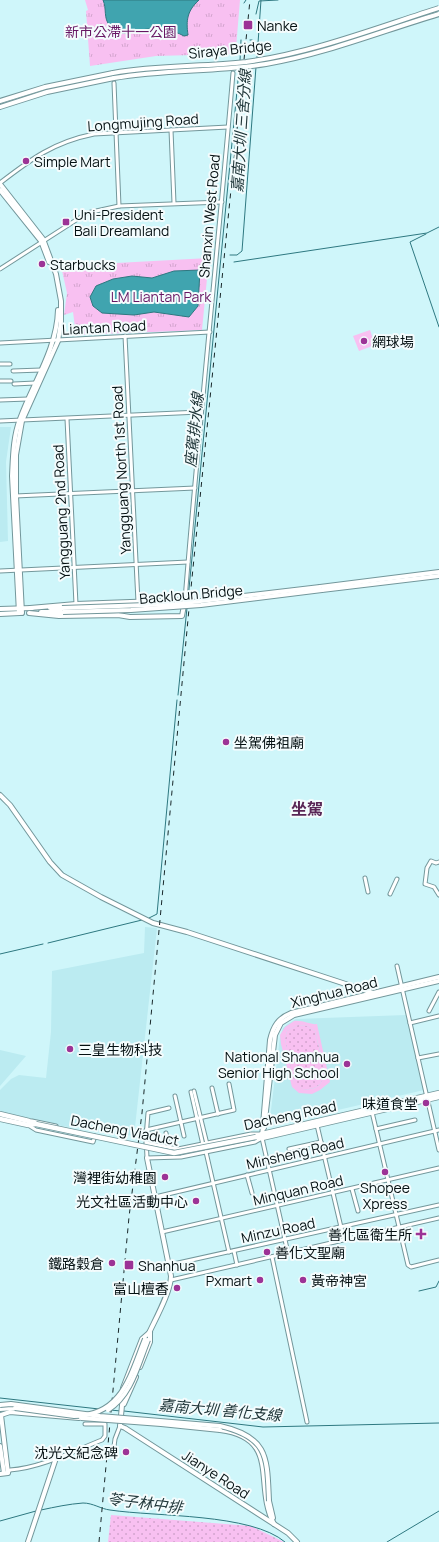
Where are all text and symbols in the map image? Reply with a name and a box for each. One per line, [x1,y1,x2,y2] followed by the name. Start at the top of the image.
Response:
[257,16,298,35] place label: Nanke
[242,19,254,31] marker: Nanke
[65,22,177,41] park label: 新市公滯十一公園
[188,35,272,63] street label: Siraya Bridge
[226,67,256,193] water label: 嘉南大圳 三舍分線
[87,109,199,135] street label: Longmujing Road
[34,152,111,171] place label: Simple Mart
[194,153,224,279] street label: Shanxin West Road
[21,156,31,166] marker: Simple Mart
[74,205,169,240] place label: Uni-President Bali Dreamland
[61,217,71,227] marker: Uni-President Bali Dreamland
[50,255,116,274] place label: Starbucks
[37,259,47,269] marker: Starbucks
[111,287,212,306] park label: LM Liantan Park
[61,315,147,339] street label: Liantan Road
[372,332,414,351] place label: 網球場
[359,336,369,346] marker: 網球場
[107,385,135,555] street label: Yangguang North 1st Road
[180,390,209,468] water label: 座駕排水線
[48,444,74,580] street label: Yangguang 2nd Road
[139,580,243,608] street label: Backloun Bridge
[234,733,304,752] place label: 坐駕佛祖廟
[221,737,231,747] marker: 坐駕佛祖廟
[291,798,323,820] district label: 坐駕
[289,972,379,1012] street label: Xinghua Road
[78,1040,162,1059] place label: 三皇生物科技
[65,1044,75,1054] marker: 三皇生物科技
[218,1047,339,1082] place label: National Shanhua Senior High School
[342,1059,352,1069] marker: National Shanhua Senior High School
[362,1094,418,1113] place label: 味道食堂
[242,1096,338,1134] street label: Dacheng Road
[421,1098,431,1108] marker: 味道食堂
[69,1110,181,1150] street label: Dacheng Viaduct
[244,1133,346,1173] street label: Minsheng Road
[380,1167,390,1177] marker: Shopee Xpress
[73,1168,157,1187] place label: 灣裡街幼稚園
[251,1170,345,1210] street label: Minquan Road
[160,1172,170,1182] marker: 灣裡街幼稚園
[360,1178,410,1213] place label: Shopee Xpress
[76,1192,188,1211] place label: 光文社區活動中心
[191,1196,201,1206] marker: 光文社區活動中心
[239,1213,317,1247] street label: Minzu Road
[328,1225,412,1244] place label: 善化區衛生所
[415,1228,427,1240] marker: 善化區衛生所
[275,1243,345,1262] place label: 善化文聖廟
[262,1247,272,1257] marker: 善化文聖廟
[48,1254,104,1273] place label: 鐵路穀倉
[138,1256,195,1275] place label: Shanhua
[107,1258,117,1268] marker: 鐵路穀倉
[123,1259,135,1271] marker: Shanhua
[206,1271,252,1290] place label: Pxmart
[311,1271,367,1290] place label: 黃帝神宮
[255,1275,265,1285] marker: Pxmart
[298,1275,308,1285] marker: 黃帝神宮
[113,1279,169,1298] place label: 富山檀香
[172,1283,182,1293] marker: 富山檀香
[158,1394,284,1426] water label: 嘉南大圳 善化支線
[34,1443,118,1462] place label: 沈光文紀念碑
[179,1445,253,1503] street label: Jianye Road
[121,1447,131,1457] marker: 沈光文紀念碑
[106,1488,185,1518] water label: 苓子林中排

